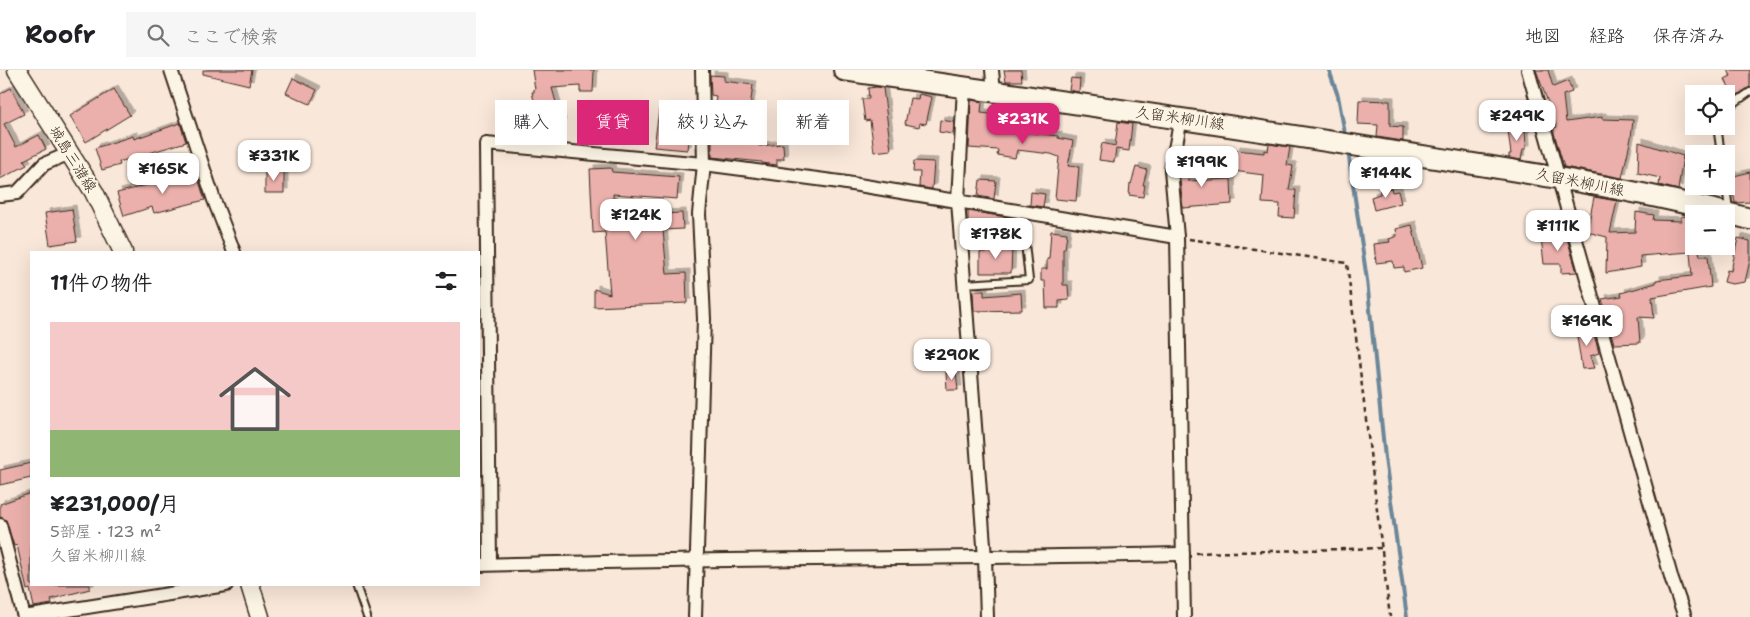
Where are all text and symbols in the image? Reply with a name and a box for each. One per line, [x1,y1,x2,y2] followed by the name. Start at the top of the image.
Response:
[126,12,476,57] search box
[25,19,96,51] text: Roofr
[144,21,172,49] icon: search
[184,24,279,49] text: ここで検索
[1525,24,1561,48] text: 地図
[1589,24,1625,48] text: 経路
[1653,24,1725,48] text: 保存済み
[1685,85,1735,255] map controls
[1685,85,1735,135] button: locate
[495,100,567,145] chip: 購入
[577,100,649,145] chip: 賃貸
[659,100,767,145] chip: 絞り込み
[777,100,849,145] chip: 新着
[1482,100,1552,142] pin: ¥249K
[988,102,1058,145] pin: ¥231K
[1134,102,1226,134] street label: 久留米柳川線
[1490,105,1544,126] text: ¥249K
[998,108,1048,129] text: ¥231K
[45,122,101,196] street label: 城島三潴線
[239,140,309,182] pin: ¥331K
[249,145,299,166] text: ¥331K
[1685,145,1735,195] button: +
[1167,146,1237,188] pin: ¥199K
[1176,151,1228,172] text: ¥199K
[128,152,198,195] pin: ¥165K
[1351,156,1421,199] pin: ¥144K
[138,158,188,179] text: ¥165K
[1360,162,1412,183] text: ¥144K
[1534,164,1626,200] street label: 久留米柳川線
[601,198,671,241] pin: ¥124K
[611,204,661,225] text: ¥124K
[1685,205,1735,255] button: −
[1523,210,1593,252] pin: ¥111K
[1537,215,1579,236] text: ¥111K
[961,218,1031,260] pin: ¥178K
[970,223,1022,244] text: ¥178K
[432,267,460,295] icon: filters
[50,269,153,297] text: 11件の物件
[1552,304,1622,347] pin: ¥169K
[1562,310,1612,331] text: ¥169K
[917,338,987,381] pin: ¥290K
[925,344,979,365] text: ¥290K
[210,354,300,444] icon: home
[50,490,180,518] text: ¥231,000/月
[50,521,161,542] text: 5部屋 · 123 m²
[50,545,146,566] text: 久留米柳川線

